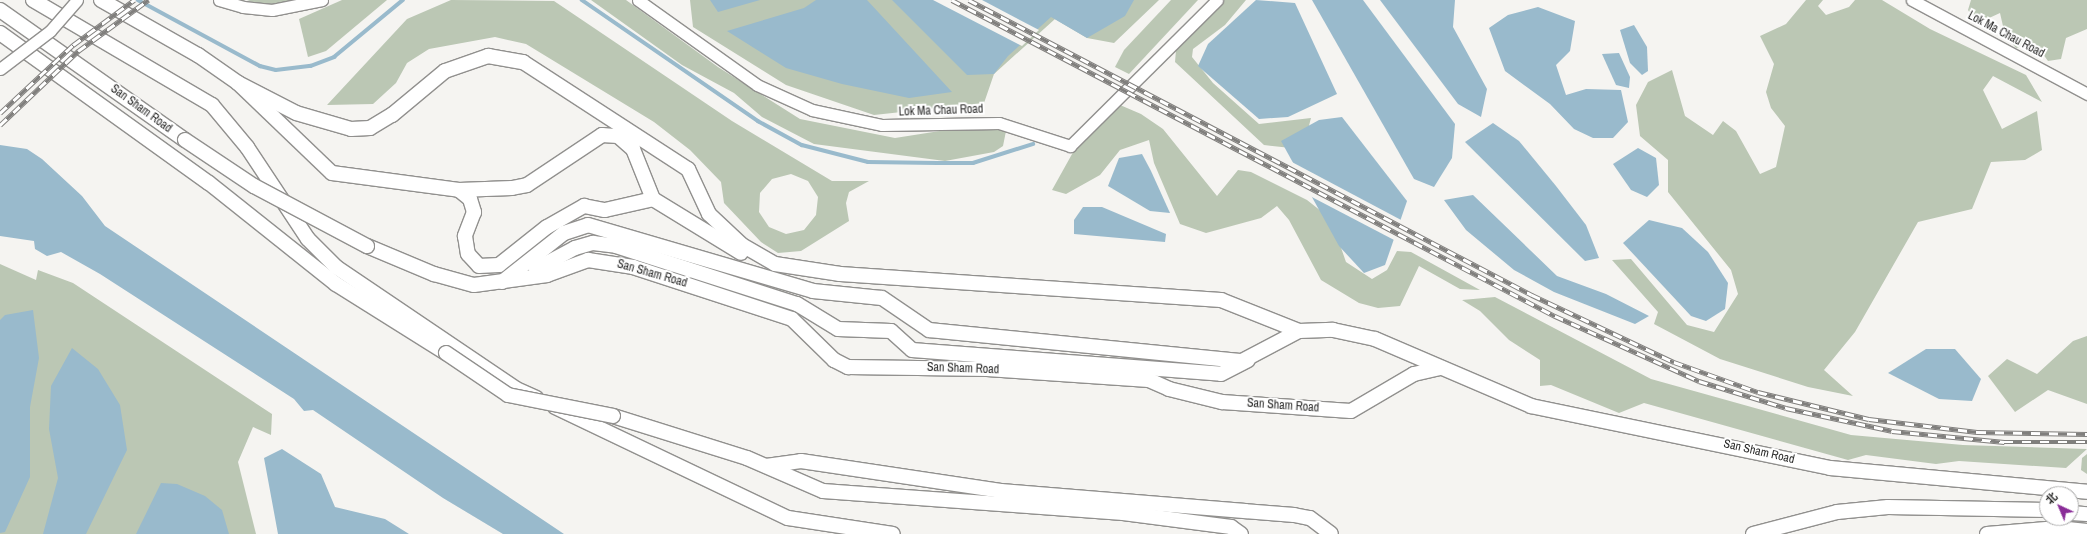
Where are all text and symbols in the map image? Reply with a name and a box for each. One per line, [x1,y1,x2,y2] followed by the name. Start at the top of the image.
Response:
[1965,9,2047,61] street label: Lok Ma Chau Road
[108,82,174,136] street label: San Sham Road
[898,102,984,120] street label: Lok Ma Chau Road
[615,257,689,291] street label: San Sham Road
[927,361,999,377] street label: San Sham Road
[1246,396,1320,416] street label: San Sham Road
[1722,437,1796,467] street label: San Sham Road
[2039,486,2079,526] north arrow
[2043,489,2060,507] text: 北

